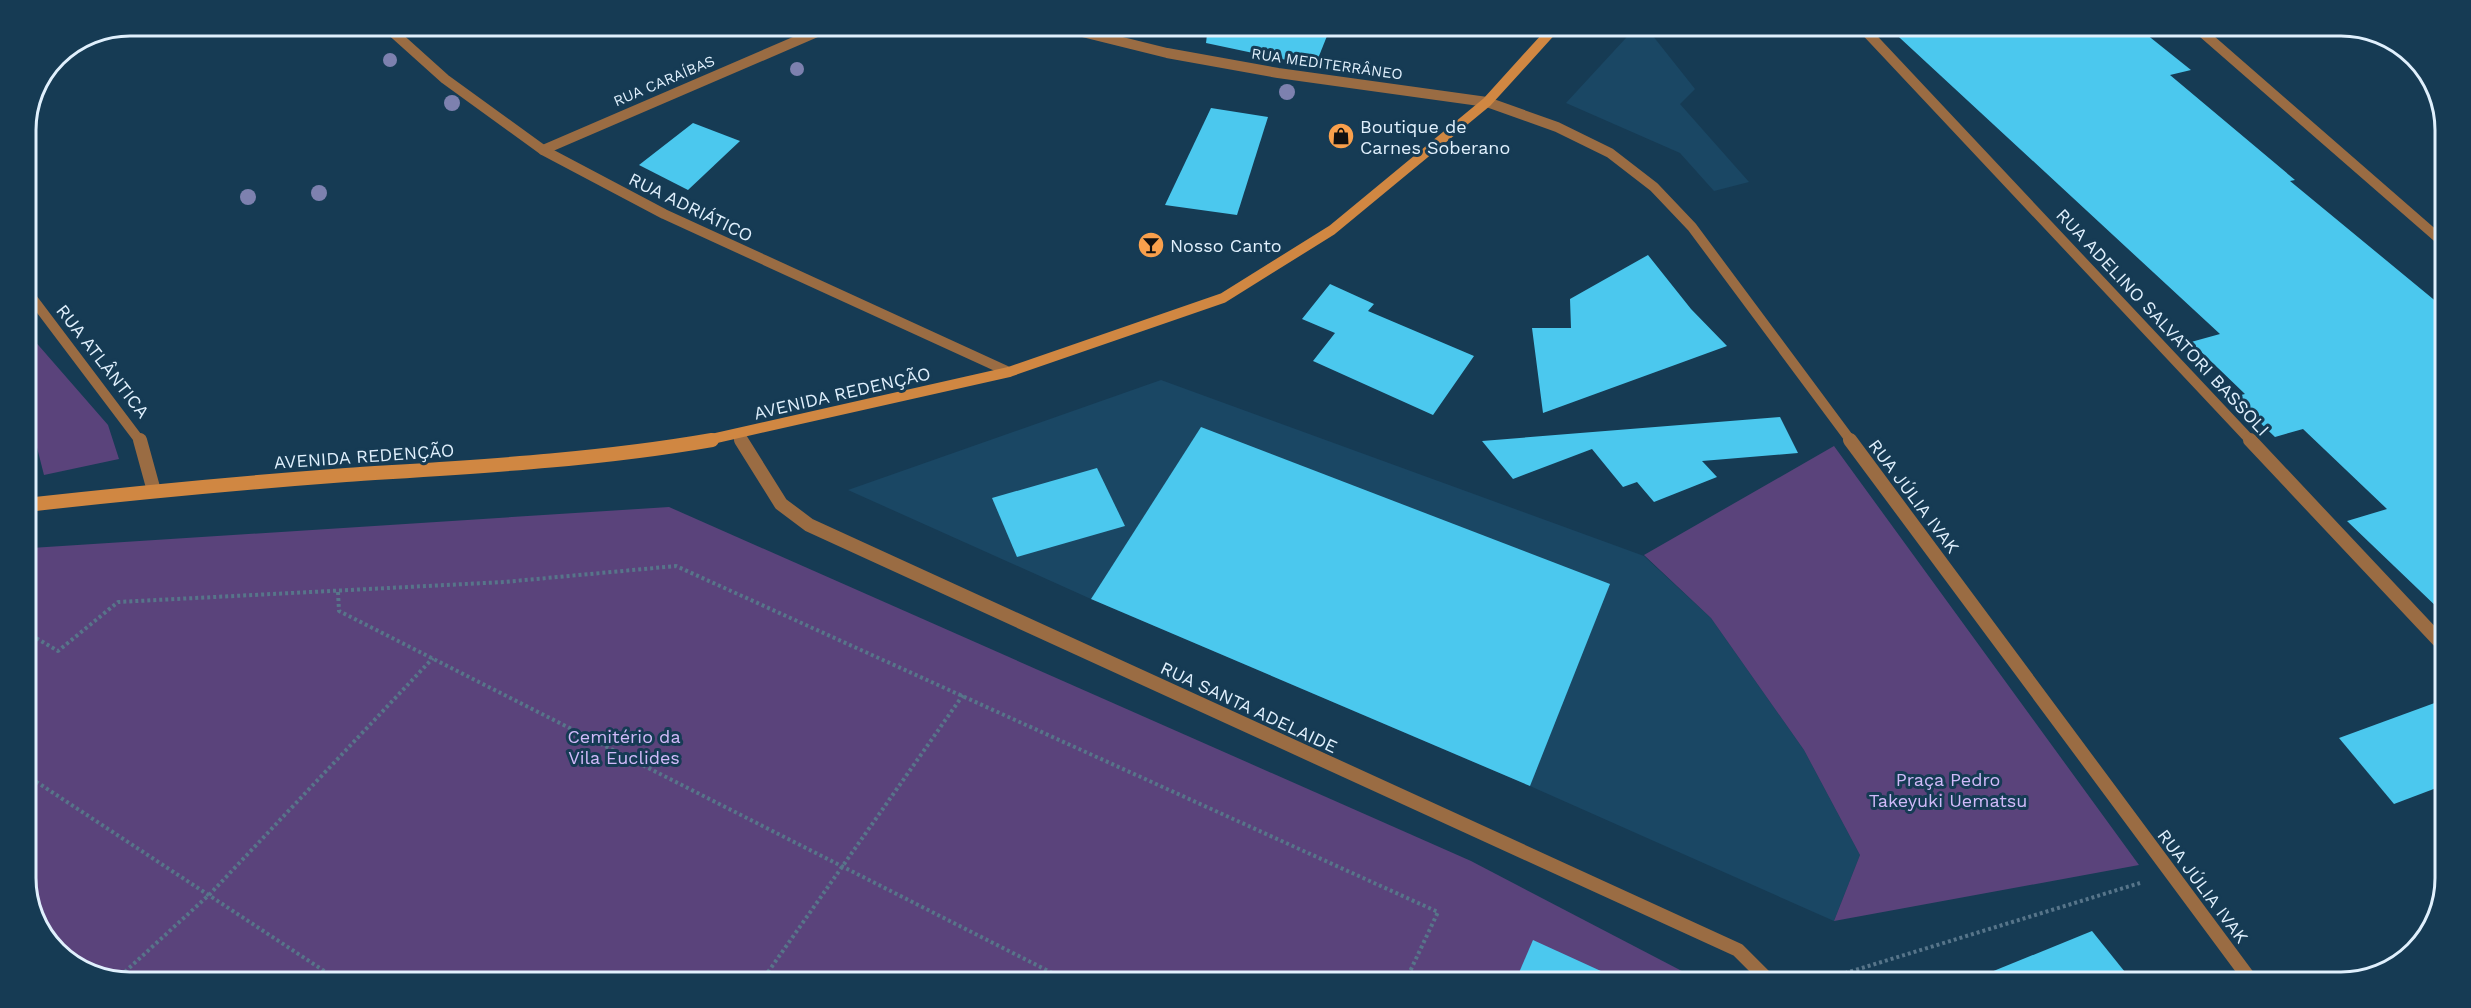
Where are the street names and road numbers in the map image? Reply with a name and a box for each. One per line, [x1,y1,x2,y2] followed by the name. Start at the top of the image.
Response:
[1250,44,1404,84] street label: RUA MEDITERRÂNEO
[611,52,717,110] street label: RUA CARAÍBAS
[626,168,756,246] street label: RUA ADRIÁTICO
[2052,204,2274,440] street label: RUA ADELINO SALVATORI BASSOLI
[52,300,154,422] street label: RUA ATLÂNTICA
[752,362,932,424] street label: AVENIDA REDENÇÃO
[1864,435,1964,557] street label: RUA JÚLIA IVAK
[273,439,455,473] street label: AVENIDA REDENÇÃO
[1157,657,1341,757] street label: RUA SANTA ADELAIDE
[2153,825,2253,947] street label: RUA JÚLIA IVAK

